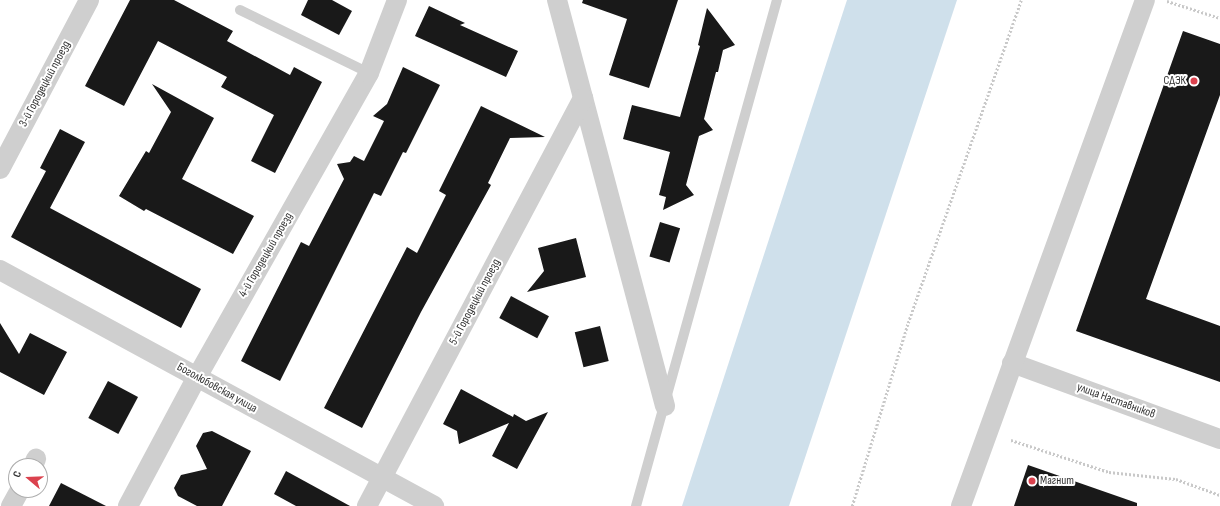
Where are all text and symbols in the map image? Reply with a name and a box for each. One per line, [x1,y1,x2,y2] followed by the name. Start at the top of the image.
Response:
[16,38,74,130] street label: 3-й Городецкий проезд
[1164,74,1186,88] place label: СДЭК
[1189,76,1199,86] marker: СДЭК
[236,210,296,300] street label: 4-й Городецкий проезд
[446,257,504,347] street label: 5-й Городецкий проезд
[174,360,260,416] street label: Боголюбовская улица
[1075,380,1157,422] street label: улица Наставников
[8,458,48,498] north arrow
[10,469,24,479] text: С
[1040,474,1074,488] place label: Магнит
[1027,476,1037,486] marker: Магнит

